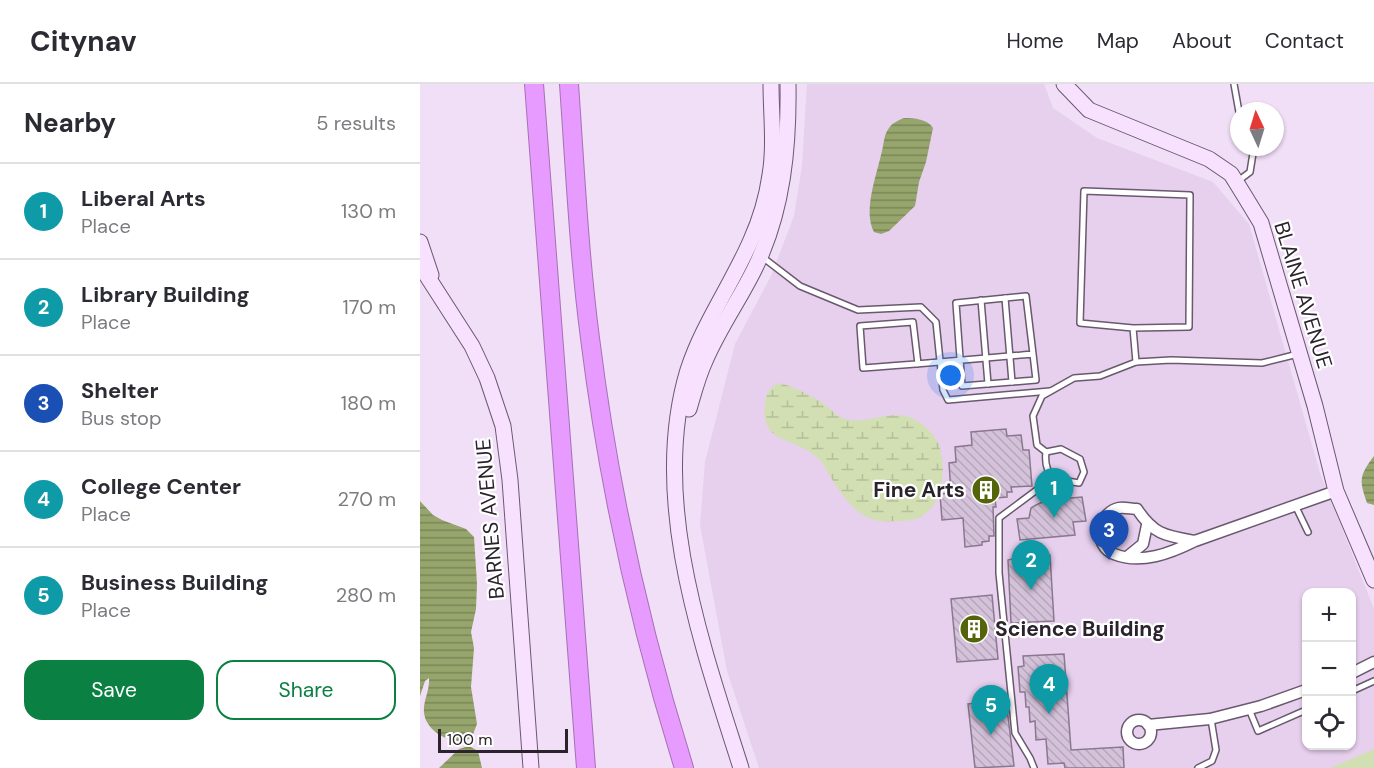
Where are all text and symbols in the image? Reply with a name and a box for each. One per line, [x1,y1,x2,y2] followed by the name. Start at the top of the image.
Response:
[30,23,136,60] text: Citynav
[1006,27,1064,55] text: Home
[1097,27,1139,55] text: Map
[1172,27,1232,55] text: About
[1265,27,1344,55] text: Contact
[1230,102,1284,156] north arrow
[24,106,116,140] text: Nearby
[316,110,396,136] text: 5 results
[81,184,206,213] text: Liberal Arts
[40,198,47,224] text: 1
[341,198,396,224] text: 130 m
[81,213,131,239] text: Place
[1267,218,1339,372] street label: BLAINE AVENUE
[81,280,250,309] text: Library Building
[38,294,49,320] text: 2
[343,294,396,320] text: 170 m
[81,309,131,335] text: Place
[936,361,965,390] your location
[81,376,159,405] text: Shelter
[37,390,50,416] text: 3
[341,390,396,416] text: 180 m
[81,405,161,431] text: Bus stop
[469,438,511,600] street label: BARNES AVENUE
[1034,468,1074,518] pin: 1
[81,472,241,501] text: College Center
[970,474,1002,506] building icon: Fine Arts
[873,476,965,504] place label: Fine Arts
[37,486,50,512] text: 4
[338,486,396,512] text: 270 m
[81,501,131,527] text: Place
[1090,510,1128,560] pin: 3
[1012,540,1050,590] pin: 2
[81,568,268,597] text: Business Building
[37,582,50,608] text: 5
[336,582,396,608] text: 280 m
[1302,588,1356,750] map controls
[1302,588,1356,642] button: +
[81,597,131,623] text: Place
[958,613,990,645] building icon: Science Building
[995,615,1165,643] place label: Science Building
[1302,642,1356,696] button: −
[24,660,204,720] button: Save
[216,660,396,720] button: Share
[1030,664,1068,714] pin: 4
[972,686,1010,735] pin: 5
[1302,696,1356,750] button: locate
[438,726,568,754] scale bar
[447,729,492,750] text: 100 m

